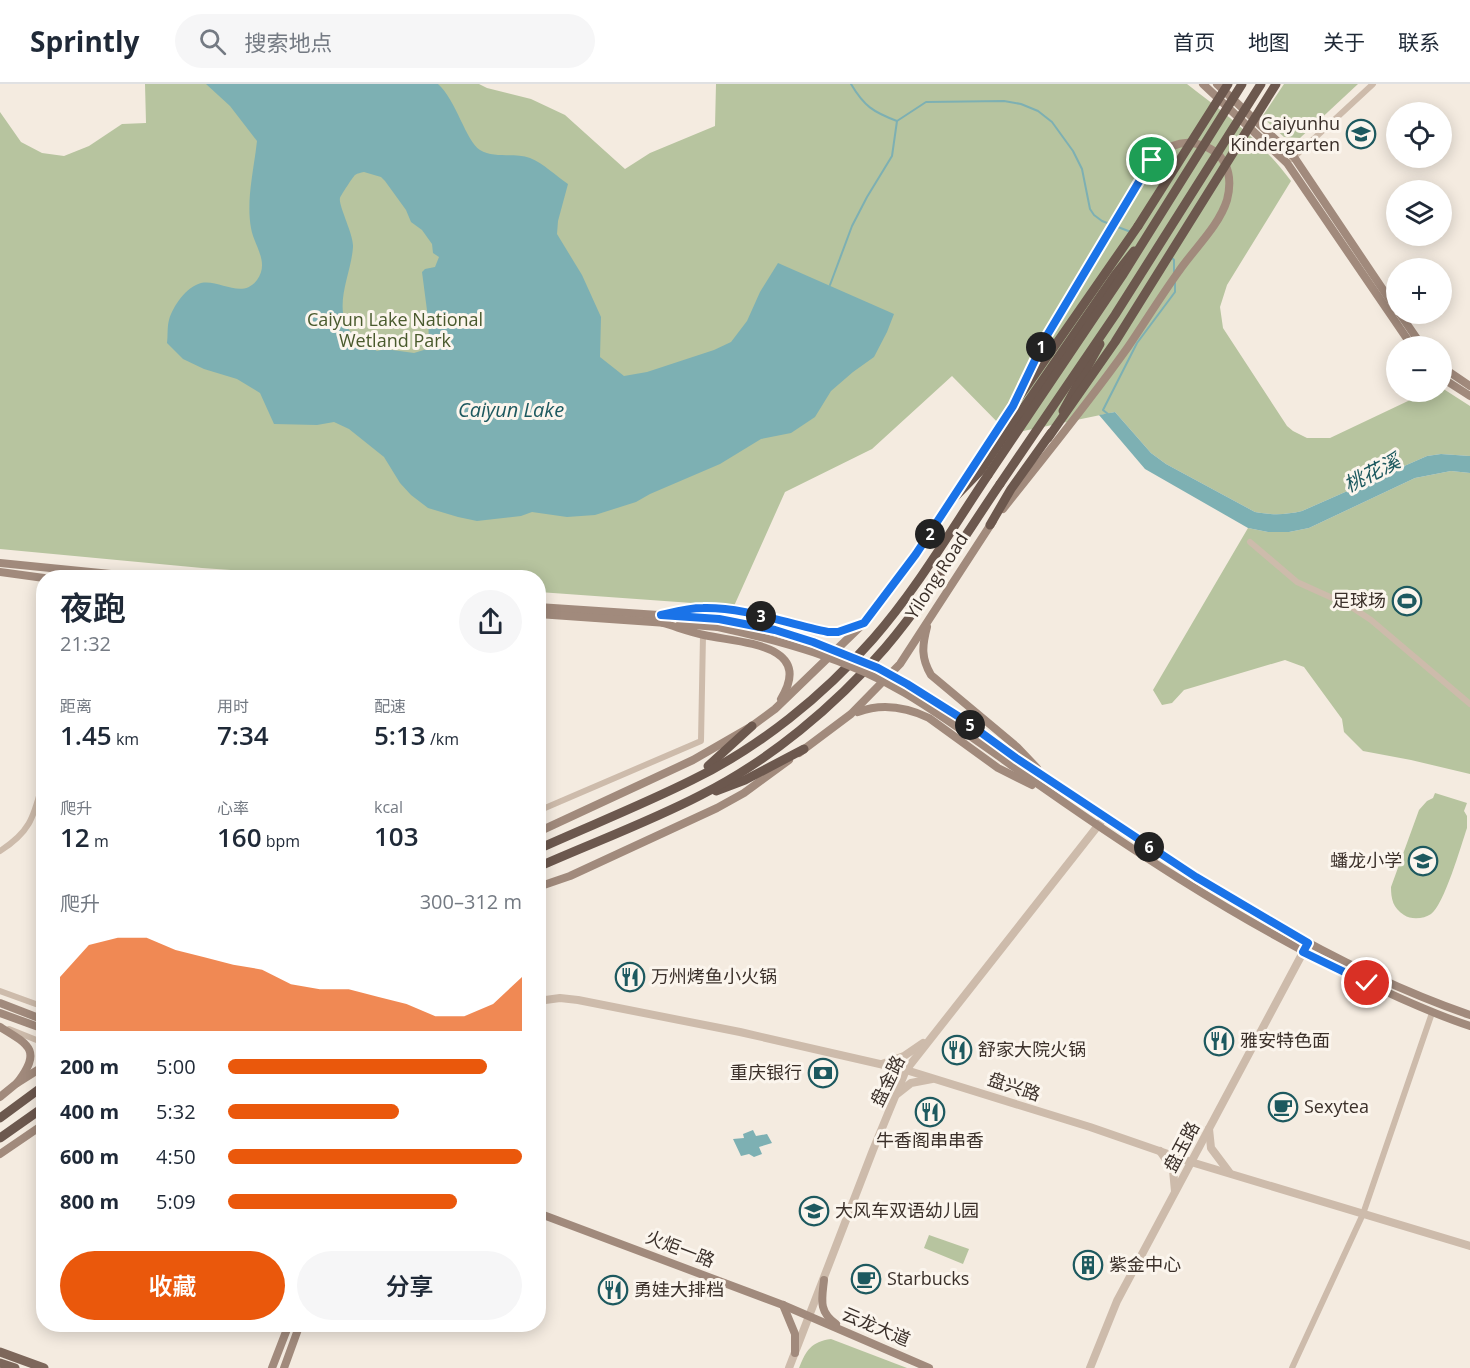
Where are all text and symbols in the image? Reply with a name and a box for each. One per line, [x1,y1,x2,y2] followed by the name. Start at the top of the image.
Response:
[175,14,595,68] search box
[30,22,139,60] text: Sprintly
[196,25,229,58] icon: search
[244,27,332,57] text: 搜索地点
[1173,28,1215,56] text: 首页
[1248,28,1290,56] text: 地图
[1323,28,1365,56] text: 关于
[1398,28,1440,56] text: 联系
[1386,102,1452,402] map controls
[1386,102,1452,168] button: locate
[1230,111,1340,156] place label: Caiyunhu Kindergarten
[1345,118,1377,150] school or university icon: Caiyunhu Kindergarten
[1126,134,1177,185] pin
[1135,143,1168,176] icon: arrive
[1386,180,1452,246] button: layers
[1386,258,1452,324] button: +
[307,307,483,352] park label: Caiyun Lake National Wetland Park
[1026,332,1056,362] pin: 1
[1036,336,1046,358] text: 1
[1386,336,1452,402] button: −
[458,396,564,423] water label: Caiyun Lake
[1339,446,1406,498] water label: 桃花溪
[915,519,945,549] pin: 2
[925,523,935,545] text: 2
[899,528,973,623] street label: Yilong Road
[60,585,126,630] text: 夜跑
[1391,585,1423,617] sports icon: 足球场
[1332,588,1386,612] place label: 足球场
[459,590,522,653] button: share
[746,601,776,631] pin: 3
[756,605,766,627] text: 3
[60,630,111,657] text: 21:32
[60,695,92,717] text: 距离
[217,695,249,717] text: 用时
[374,695,406,717] text: 配速
[955,710,985,740] pin: 5
[965,714,975,736] text: 5
[60,717,112,753] text: 1.45
[217,717,269,753] text: 7:34
[374,717,426,753] text: 5:13
[112,728,139,750] text: km
[426,728,459,750] text: /km
[374,796,403,818] text: kcal
[60,797,92,819] text: 爬升
[217,797,249,819] text: 心率
[374,818,419,854] text: 103
[60,819,90,855] text: 12
[217,819,262,855] text: 160
[90,830,109,852] text: m
[262,830,300,852] text: bpm
[1134,832,1164,862] pin: 6
[1144,836,1154,858] text: 6
[1407,845,1439,877] school or university icon: 蟠龙小学
[1330,848,1402,872] place label: 蟠龙小学
[420,888,522,915] text: 300–312 m
[60,890,100,917] text: 爬升
[1341,957,1392,1008] pin
[614,961,646,993] restaurant icon: 万州烤鱼小火锅
[651,964,777,988] place label: 万州烤鱼小火锅
[1350,966,1383,999] icon: check
[1203,1025,1235,1057] restaurant icon: 雅安特色面
[1240,1028,1330,1052] place label: 雅安特色面
[941,1034,973,1066] restaurant icon: 舒家大院火锅
[978,1037,1086,1061] place label: 舒家大院火锅
[864,1051,910,1110] street label: 盘金路
[60,1053,119,1080] text: 200 m
[156,1053,196,1080] text: 5:00
[807,1057,839,1089] bank icon: 重庆银行
[730,1060,802,1084] place label: 重庆银行
[985,1066,1044,1106] street label: 盘兴路
[1267,1091,1299,1123] cafe icon: Sexytea
[1304,1094,1369,1118] place label: Sexytea
[914,1096,946,1128] restaurant icon: 牛香阁串串香
[60,1098,119,1125] text: 400 m
[156,1098,196,1125] text: 5:32
[1158,1117,1204,1176] street label: 盘玉路
[876,1128,984,1152] place label: 牛香阁串串香
[60,1143,119,1170] text: 600 m
[156,1143,196,1170] text: 4:50
[60,1188,119,1215] text: 800 m
[156,1188,196,1215] text: 5:09
[798,1195,830,1227] school or university icon: 大风车双语幼儿园
[835,1198,979,1222] place label: 大风车双语幼儿园
[642,1224,718,1272] street label: 火炬一路
[1072,1249,1104,1281] building icon: 紫金中心
[60,1251,285,1320] button: 收藏
[297,1251,522,1320] button: 分享
[1109,1252,1181,1276] place label: 紫金中心
[850,1263,882,1295] cafe icon: Starbucks
[887,1266,969,1290] place label: Starbucks
[597,1274,629,1306] restaurant icon: 勇娃大排档
[634,1277,724,1301] place label: 勇娃大排档
[839,1301,914,1351] street label: 云龙大道

